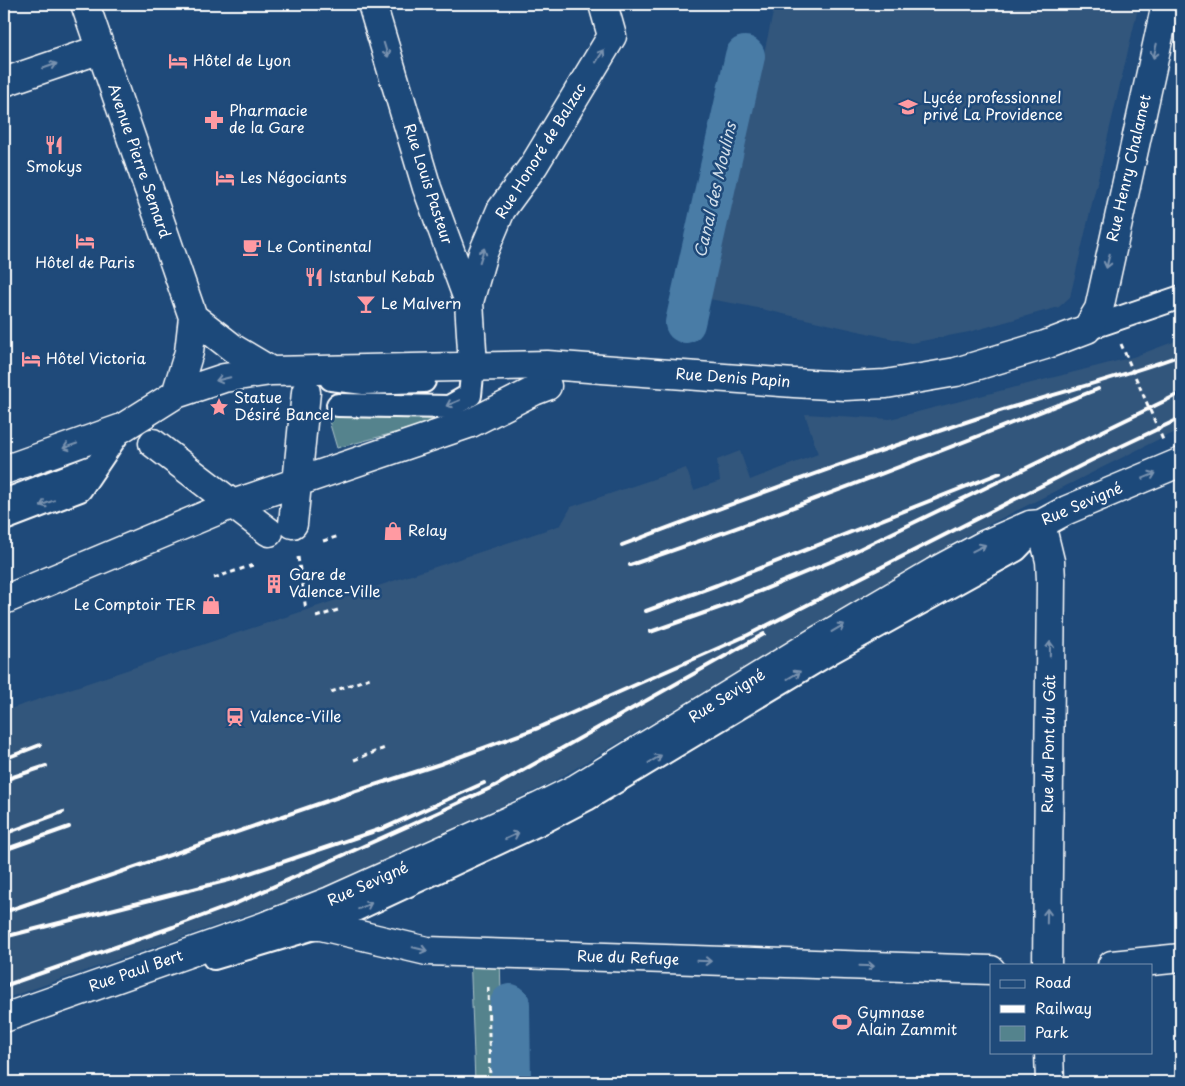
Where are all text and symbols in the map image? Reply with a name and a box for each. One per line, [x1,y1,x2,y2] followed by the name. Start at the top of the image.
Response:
[381,42,391,58] one-way arrow
[1150,43,1159,59] one-way arrow
[193,48,292,71] place label: Hôtel de Lyon
[596,49,606,63] one-way arrow
[167,50,189,72] hotel icon: Hôtel de Lyon
[42,61,57,70] one-way arrow
[489,78,591,223] street label: Rue Honoré de Balzac
[103,80,178,241] street label: Avenue Pierre Semard
[923,85,1063,125] place label: Lycée professionnel privé La Providence
[1099,92,1156,244] street label: Rue Henry Chalamet
[897,96,919,118] school or university icon: Lycée professionnel privé La Providence
[229,98,308,138] place label: Pharmacie de la Gare
[203,109,225,131] pharmacy icon: Pharmacie de la Gare
[687,118,742,260] water label: Canal des Moulins
[399,120,460,247] street label: Rue Louis Pasteur
[43,134,65,156] restaurant icon: Smokys
[26,154,82,177] place label: Smokys
[240,165,347,188] place label: Les Négociants
[214,167,236,189] hotel icon: Les Négociants
[74,230,96,252] hotel icon: Hôtel de Paris
[267,234,372,257] place label: Le Continental
[241,236,263,258] cafe icon: Le Continental
[478,248,488,264] one-way arrow
[35,250,135,273] place label: Hôtel de Paris
[1103,253,1113,269] one-way arrow
[329,264,435,287] place label: Istanbul Kebab
[303,266,325,288] restaurant icon: Istanbul Kebab
[381,291,461,314] place label: Le Malvern
[355,293,377,315] bar icon: Le Malvern
[46,346,146,369] place label: Hôtel Victoria
[20,348,42,370] hotel icon: Hôtel Victoria
[675,361,791,392] street label: Rue Denis Papin
[215,375,231,384] one-way arrow
[234,385,334,425] place label: Statue Désiré Bancel
[208,396,230,418] place icon: Statue Désiré Bancel
[446,399,461,409] one-way arrow
[62,442,78,452] one-way arrow
[1141,470,1156,480] one-way arrow
[1037,475,1126,530] street label: Rue Sevigné
[39,499,55,508] one-way arrow
[408,518,447,541] place label: Relay
[382,520,404,542] shop icon: Relay
[972,543,987,553] one-way arrow
[289,562,381,602] place label: Gare de Valence-Ville
[263,573,285,595] building icon: Gare de Valence-Ville
[74,592,196,615] place label: Le Comptoir TER
[200,594,222,616] shop icon: Le Comptoir TER
[831,623,845,633] one-way arrow
[1045,641,1055,657] one-way arrow
[683,662,769,727] street label: Rue Sevigné
[787,669,801,679] one-way arrow
[1035,675,1060,813] street label: Rue du Pont du Gât
[250,704,342,727] place label: Valence-Ville
[224,706,246,728] station icon: Valence-Ville
[647,753,661,763] one-way arrow
[504,831,519,841] one-way arrow
[323,855,412,911] street label: Rue Sevigné
[357,901,372,910] one-way arrow
[1042,908,1051,924] one-way arrow
[85,943,186,996] street label: Rue Paul Bert
[576,943,680,970] street label: Rue du Refuge
[411,945,427,954] one-way arrow
[696,956,712,965] one-way arrow
[858,961,874,970] one-way arrow
[990,964,1152,1054] legend
[1035,970,1071,993] text: Road
[1035,996,1092,1019] text: Railway
[857,1000,957,1040] place label: Gymnase Alain Zammit
[831,1011,853,1033] sports icon: Gymnase Alain Zammit
[1035,1020,1069,1043] text: Park

